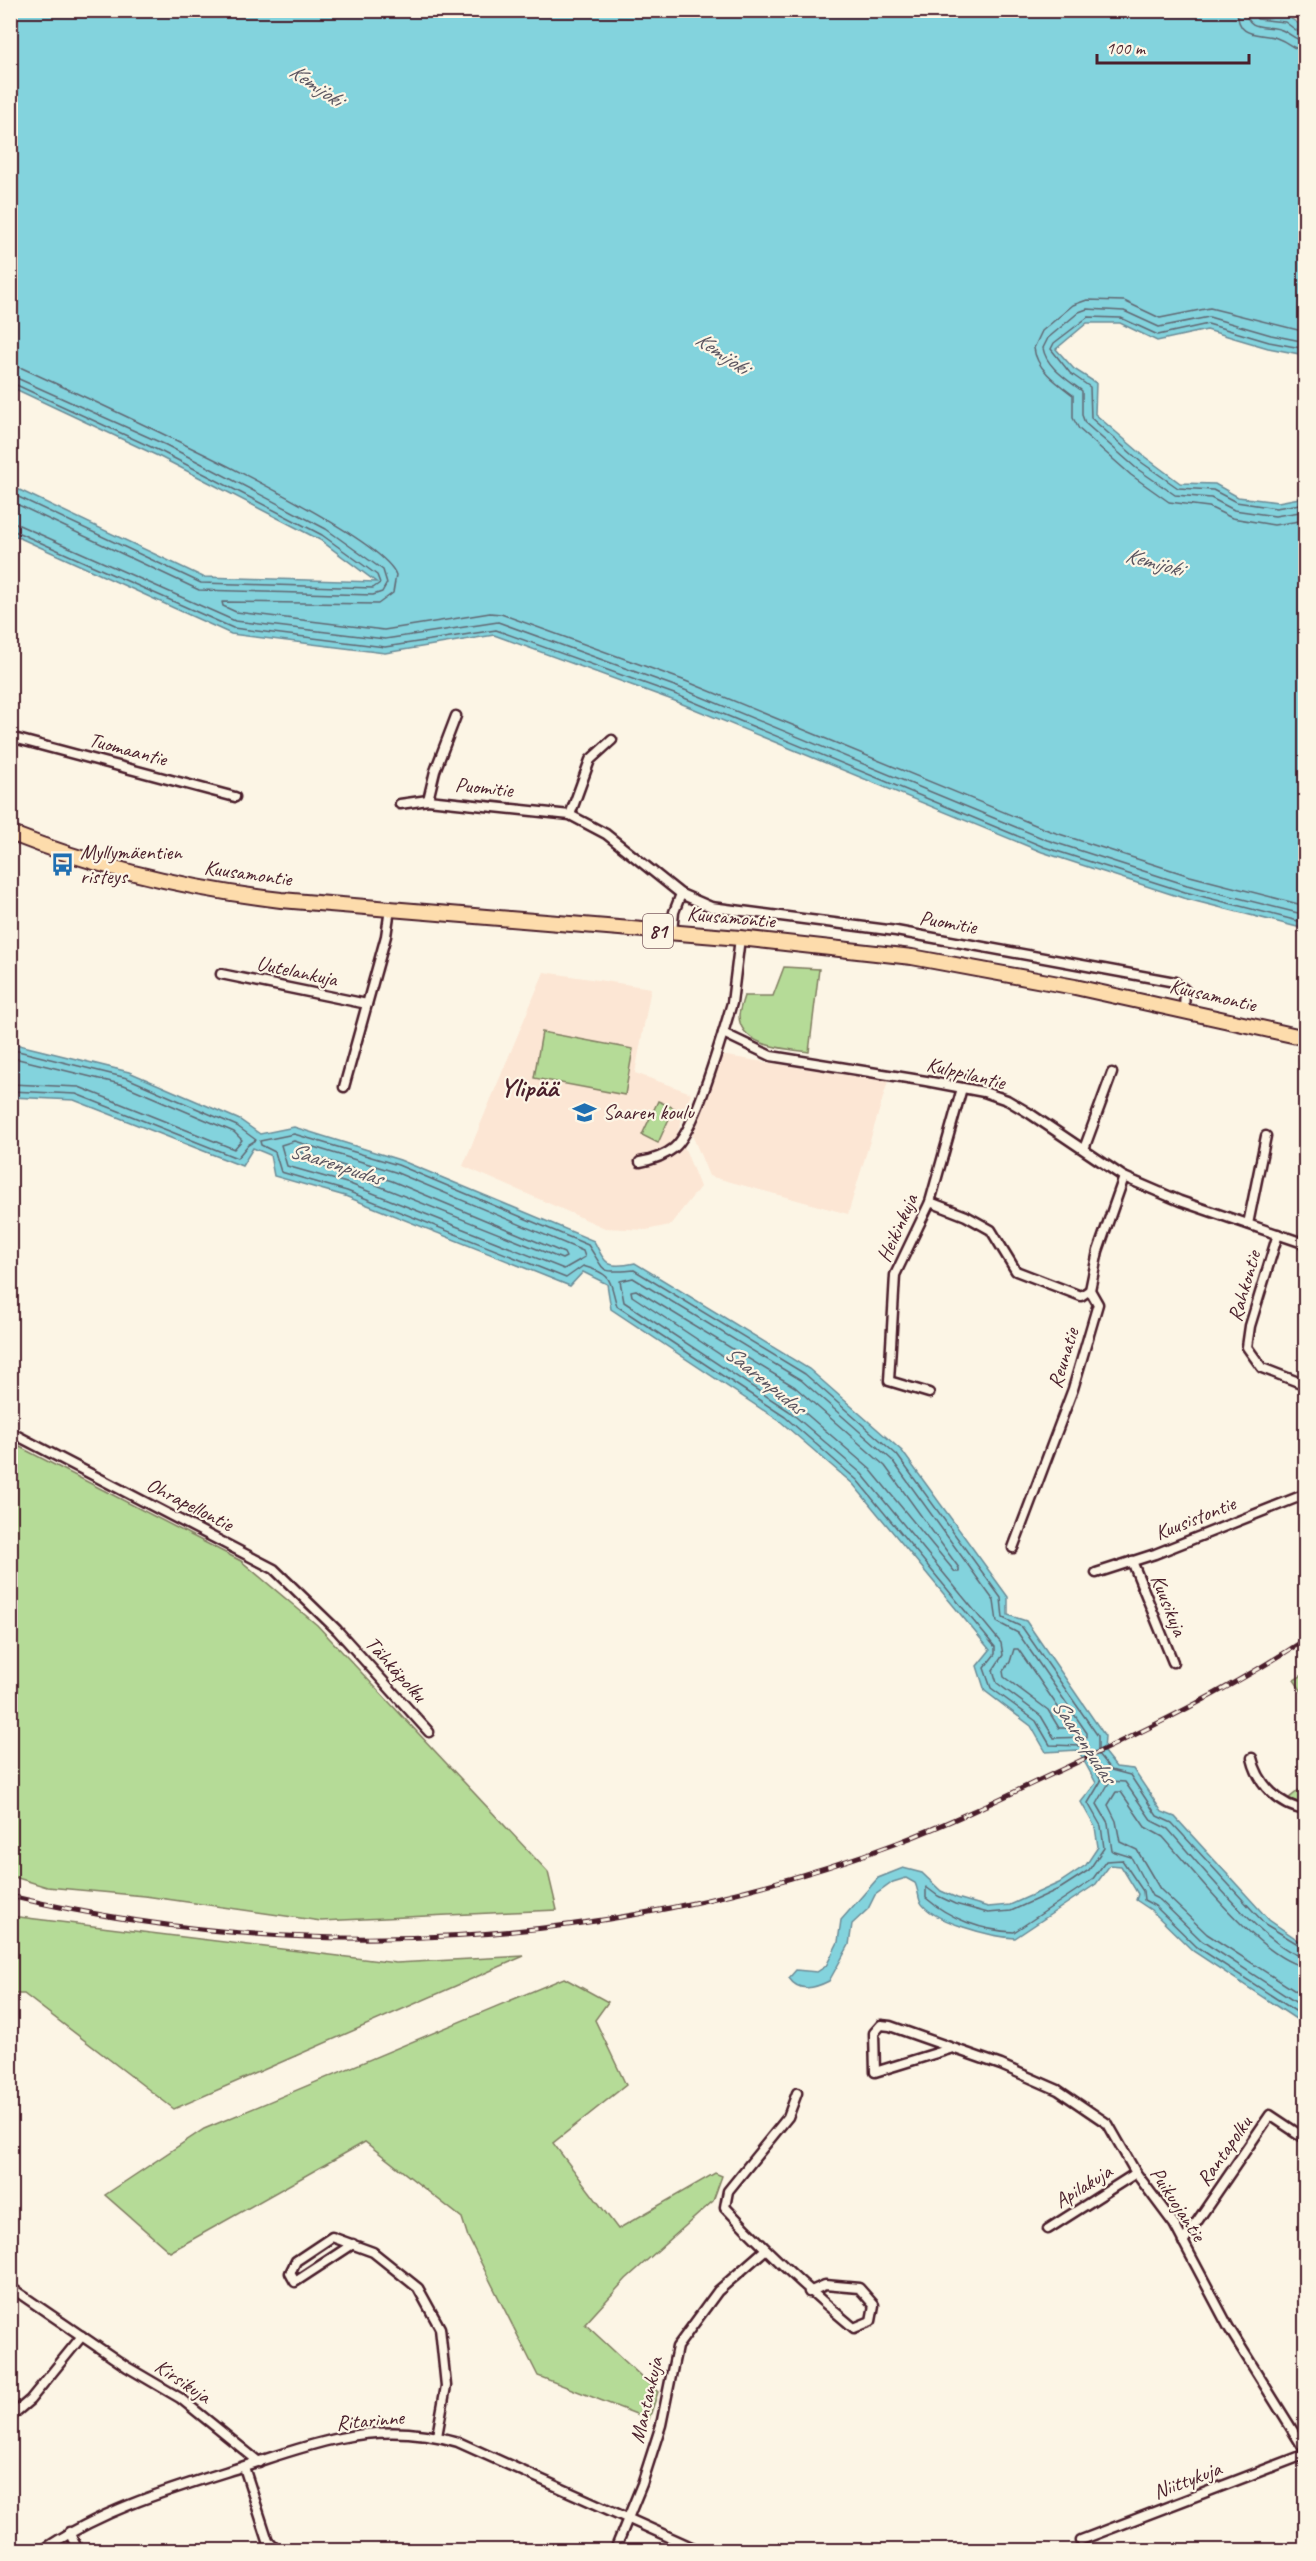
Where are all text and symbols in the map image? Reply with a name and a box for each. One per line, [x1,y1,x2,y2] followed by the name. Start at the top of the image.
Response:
[1097,27,1248,65] scale bar
[1106,37,1147,59] text: 100 m
[284,57,353,116] water label: Kemijoki
[690,325,759,384] water label: Kemijoki
[1122,541,1191,585] water label: Kemijoki
[86,726,171,772] street label: Tuomaantie
[454,771,515,803] street label: Puomitie
[80,839,183,889] place label: Myllymäentien risteys
[49,851,75,877] bus stop icon: Myllymäentien risteys
[203,854,295,892] street label: Kuusamontie
[686,900,777,934] street label: Kuusamontie
[917,904,980,940] street label: Puomitie
[643,914,673,948] road number: 81
[254,950,341,993] street label: Uutelankuja
[1167,972,1260,1018] street label: Kuusamontie
[924,1051,1009,1096] street label: Kulppilantie
[500,1070,561,1104] district label: Ylipää
[572,1099,598,1125] school or university icon: Saaren koulu
[603,1099,695,1125] place label: Saaren koulu
[286,1136,389,1193] water label: Saarenpudas
[871,1188,924,1266] street label: Heikinkuja
[1222,1246,1267,1324] street label: Rahkontie
[1042,1324,1085,1391] street label: Reunatie
[719,1339,814,1423] water label: Saarenpudas
[142,1471,239,1537] street label: Ohrapellontie
[1151,1490,1240,1546] street label: Kuusistontie
[1145,1570,1194,1641] street label: Kuusikuja
[360,1631,433,1708] street label: Tähkäpolku
[1046,1694,1124,1791] water label: Saarenpudas
[1191,2110,1258,2191] street label: Rantapolku
[1049,2157,1118,2214] street label: Apilakuja
[1144,2162,1213,2248] street label: Puikuojantie
[150,2353,218,2410] street label: Kirsikuja
[623,2353,669,2446] street label: Mantankuja
[335,2404,407,2436] street label: Ritarinne
[1149,2455,1226,2505] street label: Niittykuja

